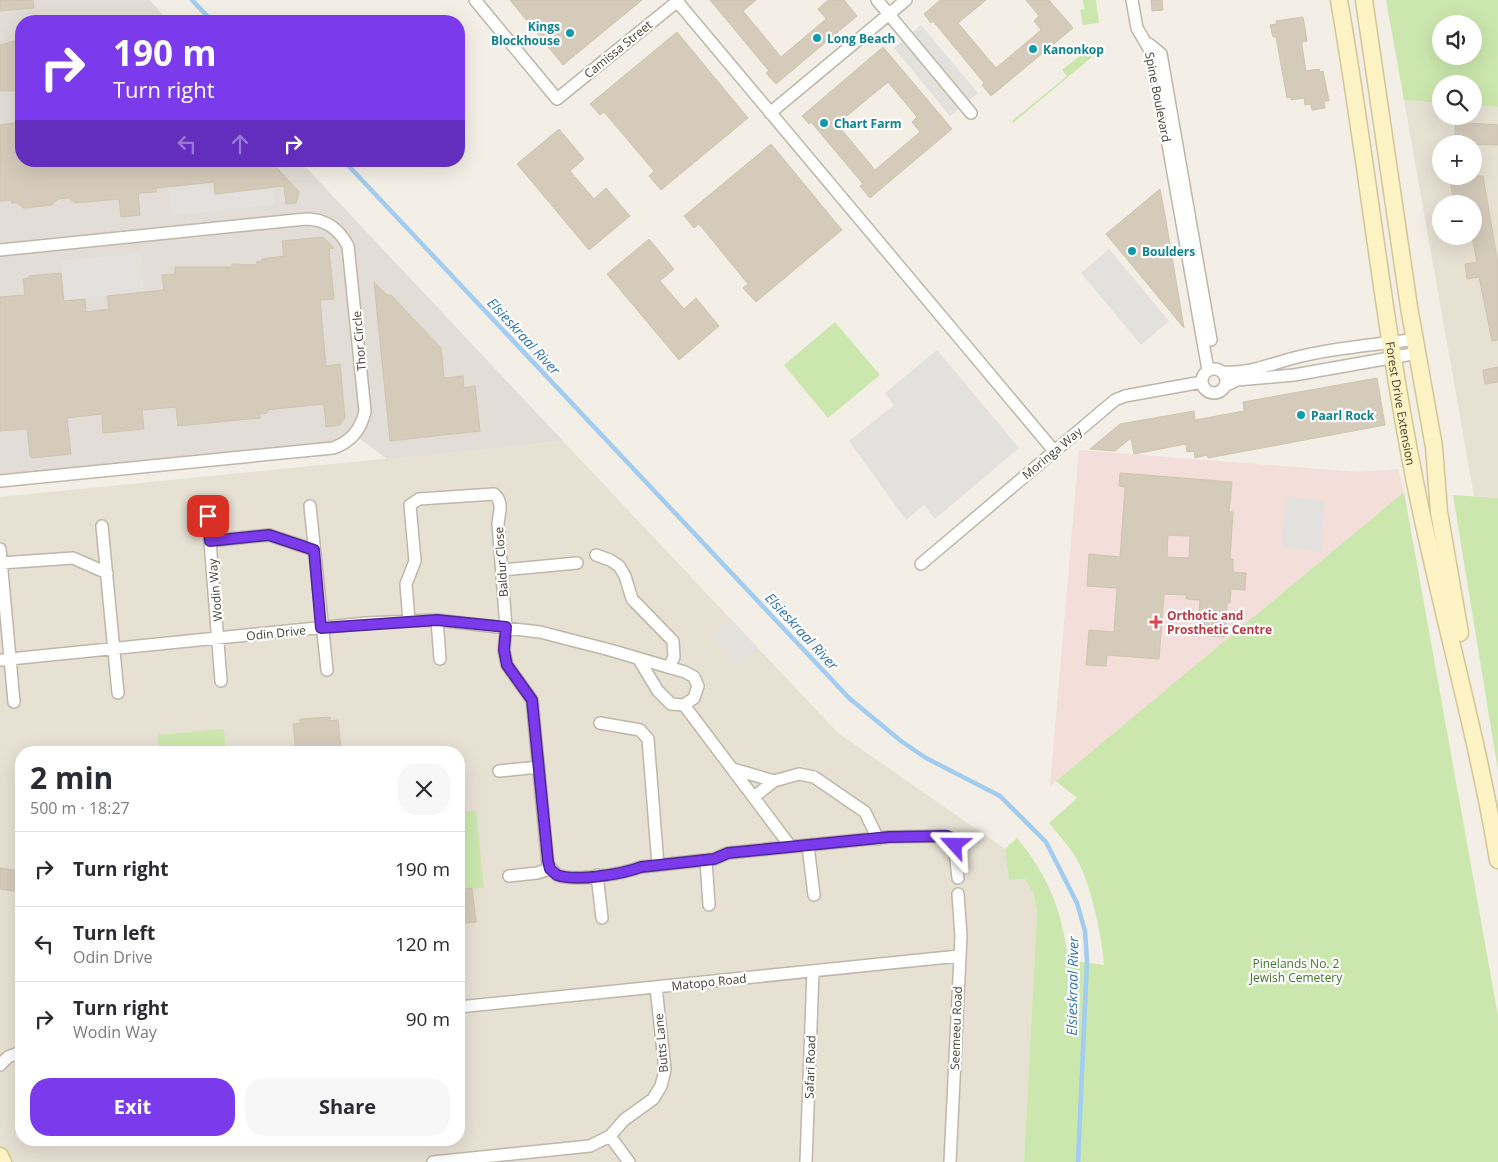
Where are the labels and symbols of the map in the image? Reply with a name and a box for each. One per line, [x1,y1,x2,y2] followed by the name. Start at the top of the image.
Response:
[580,16,656,82] street label: Camissa Street
[491,18,560,49] place label: Kings Blockhouse
[564,27,576,39] marker: Kings Blockhouse
[827,30,895,47] place label: Long Beach
[811,32,823,44] marker: Long Beach
[1043,41,1104,58] place label: Kanonkop
[1027,43,1039,55] marker: Kanonkop
[1141,51,1175,143] street label: Spine Boulevard
[834,115,902,132] place label: Chart Farm
[818,117,830,129] marker: Chart Farm
[1142,243,1195,260] place label: Boulders
[1126,245,1138,257] marker: Boulders
[483,293,565,379] water label: Elsieskraal River
[348,310,370,372] street label: Thor Circle
[1382,340,1420,467] street label: Forest Drive Extension
[1311,407,1375,424] place label: Paarl Rock
[1295,409,1307,421] marker: Paarl Rock
[1018,422,1086,483] street label: Moringa Way
[187,495,229,537] pin
[490,526,512,598] street label: Baldur Close
[204,557,226,622] street label: Wodin Way
[761,588,843,674] water label: Elsieskraal River
[1167,607,1272,638] place label: Orthotic and Prosthetic Centre
[1149,615,1163,629] marker: Orthotic and Prosthetic Centre
[245,621,307,645] street label: Odin Drive
[928,818,980,870] position arrow
[1062,936,1082,1036] water label: Elsieskraal River
[1249,955,1343,986] park label: Pinelands No. 2 Jewish Cemetery
[671,970,747,994] street label: Matopo Road
[946,986,966,1070] street label: Seemeeu Road
[650,1012,672,1073] street label: Butts Lane
[800,1035,820,1099] street label: Safari Road

